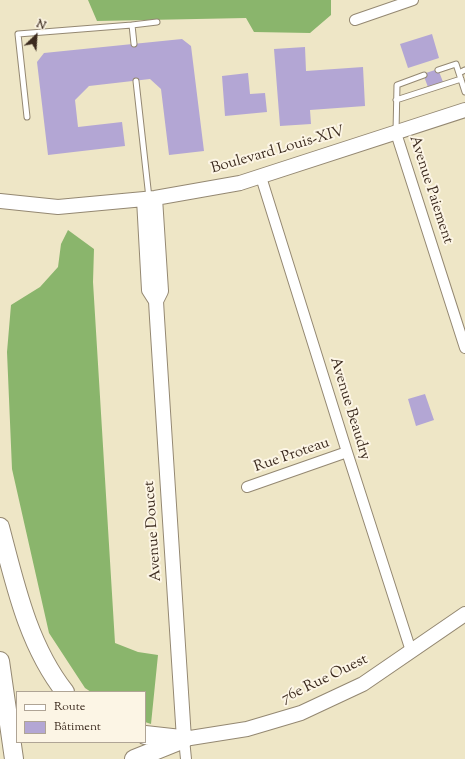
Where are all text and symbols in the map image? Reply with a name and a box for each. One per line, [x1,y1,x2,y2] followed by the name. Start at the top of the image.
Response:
[16,16,56,56] north arrow
[34,16,48,34] text: N
[209,123,347,179] street label: Boulevard Louis-XIV
[404,134,456,246] street label: Avenue Paiement
[325,355,373,463] street label: Avenue Beaudry
[252,435,332,477] street label: Rue Proteau
[142,480,166,582] street label: Avenue Doucet
[279,651,371,709] street label: 76e Rue Ouest
[16,691,146,743] legend
[54,698,85,716] text: Route
[54,718,101,736] text: Bâtiment

